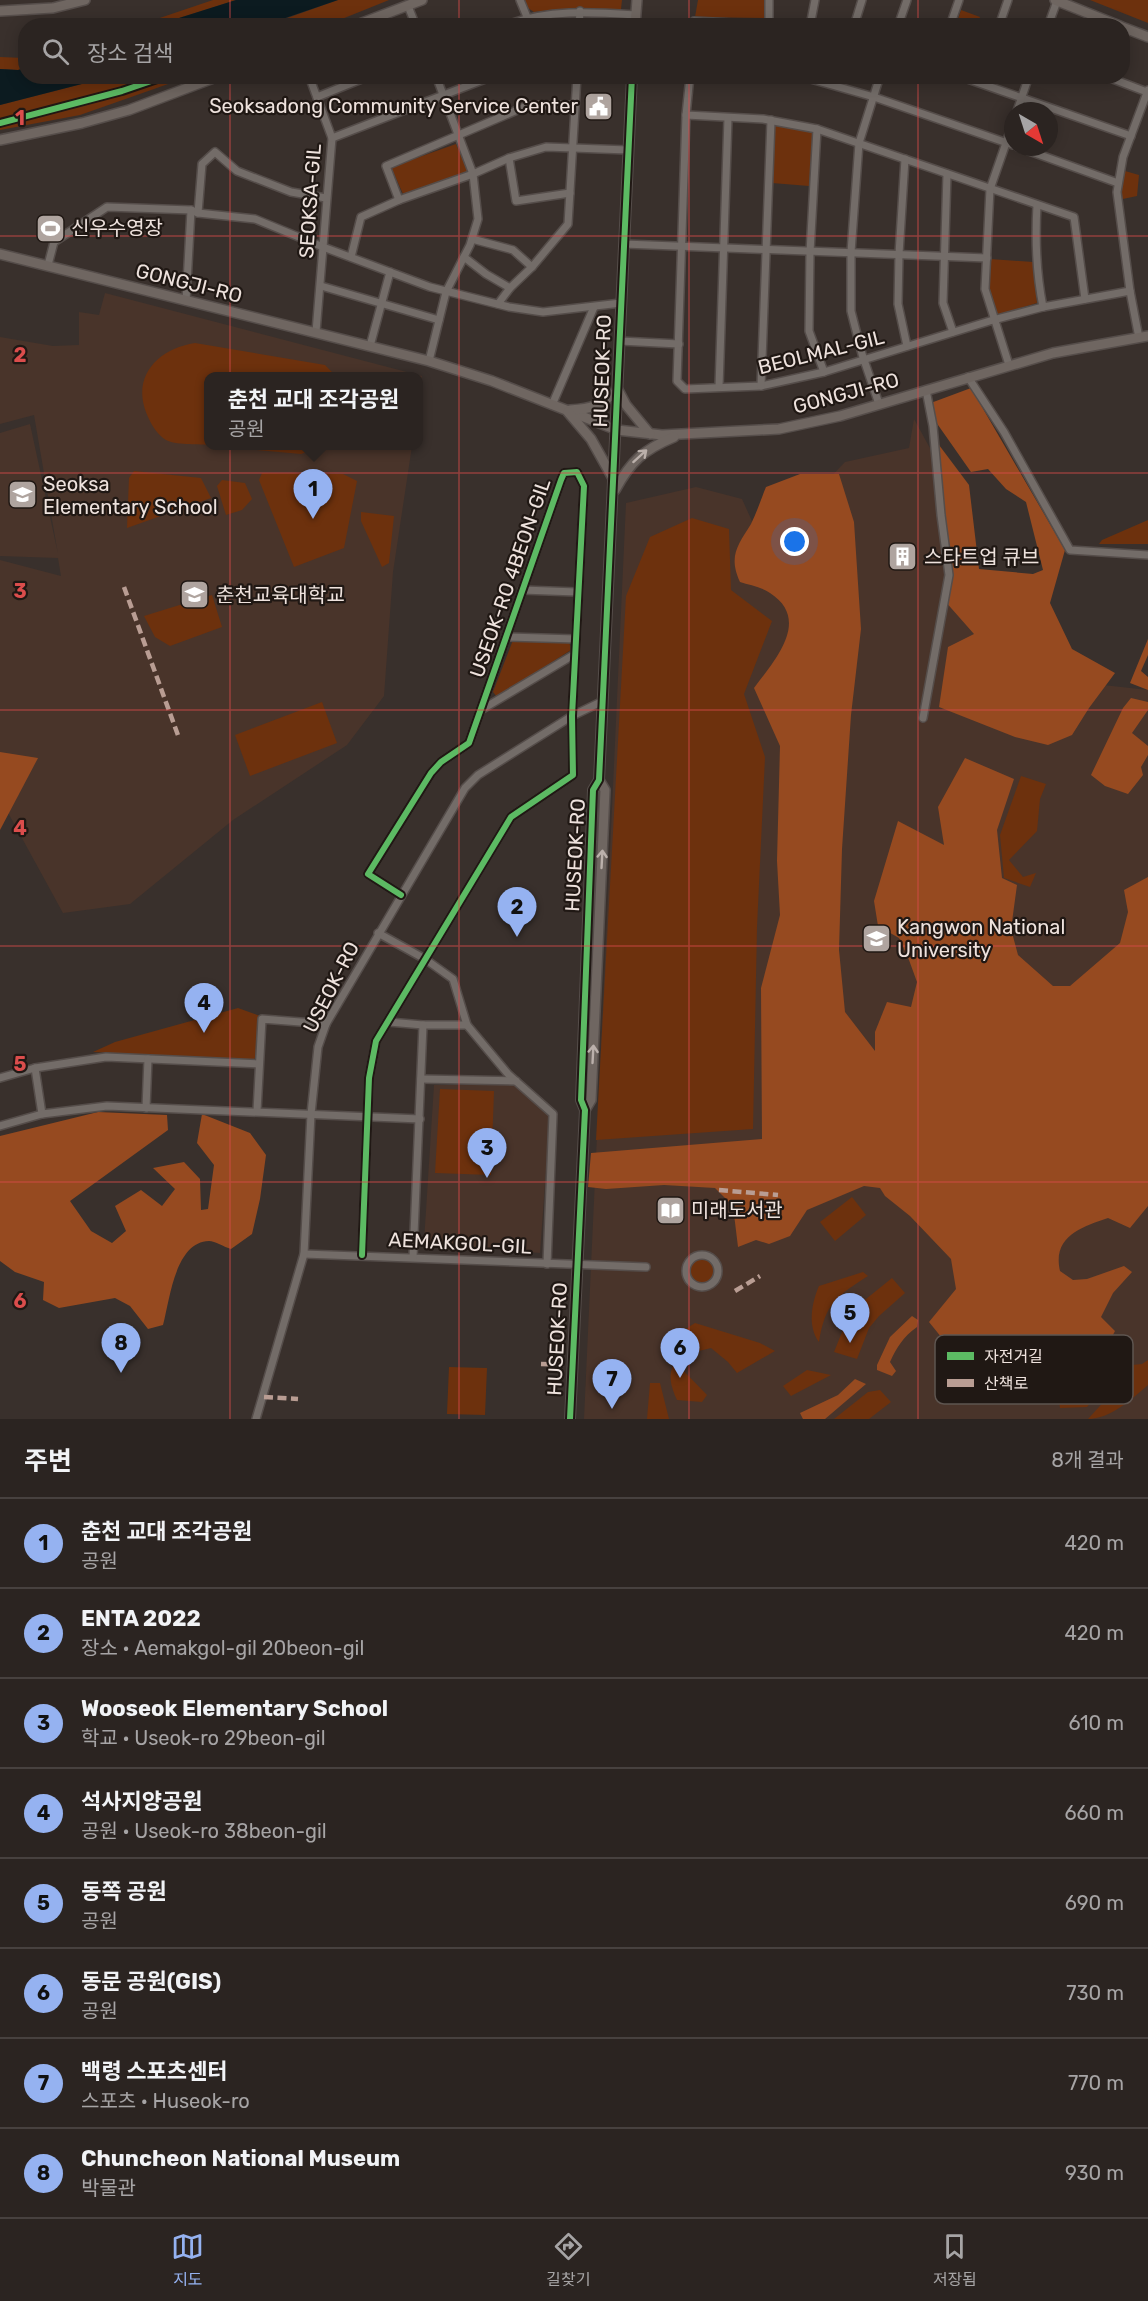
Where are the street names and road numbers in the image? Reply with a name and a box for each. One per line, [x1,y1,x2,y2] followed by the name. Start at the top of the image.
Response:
[294,143,326,259] street label: SEOKSA-GIL
[133,258,245,308] street label: GONGJI-RO
[588,314,616,428] street label: HUSEOK-RO
[755,325,887,379] street label: BEOLMAL-GIL
[790,367,902,419] street label: GONGJI-RO
[465,475,555,681] street label: USEOK-RO 4BEON-GIL
[560,798,590,912] street label: HUSEOK-RO
[298,937,364,1037] street label: USEOK-RO
[388,1227,532,1259] street label: AEMAKGOL-GIL
[542,1282,572,1396] street label: HUSEOK-RO

